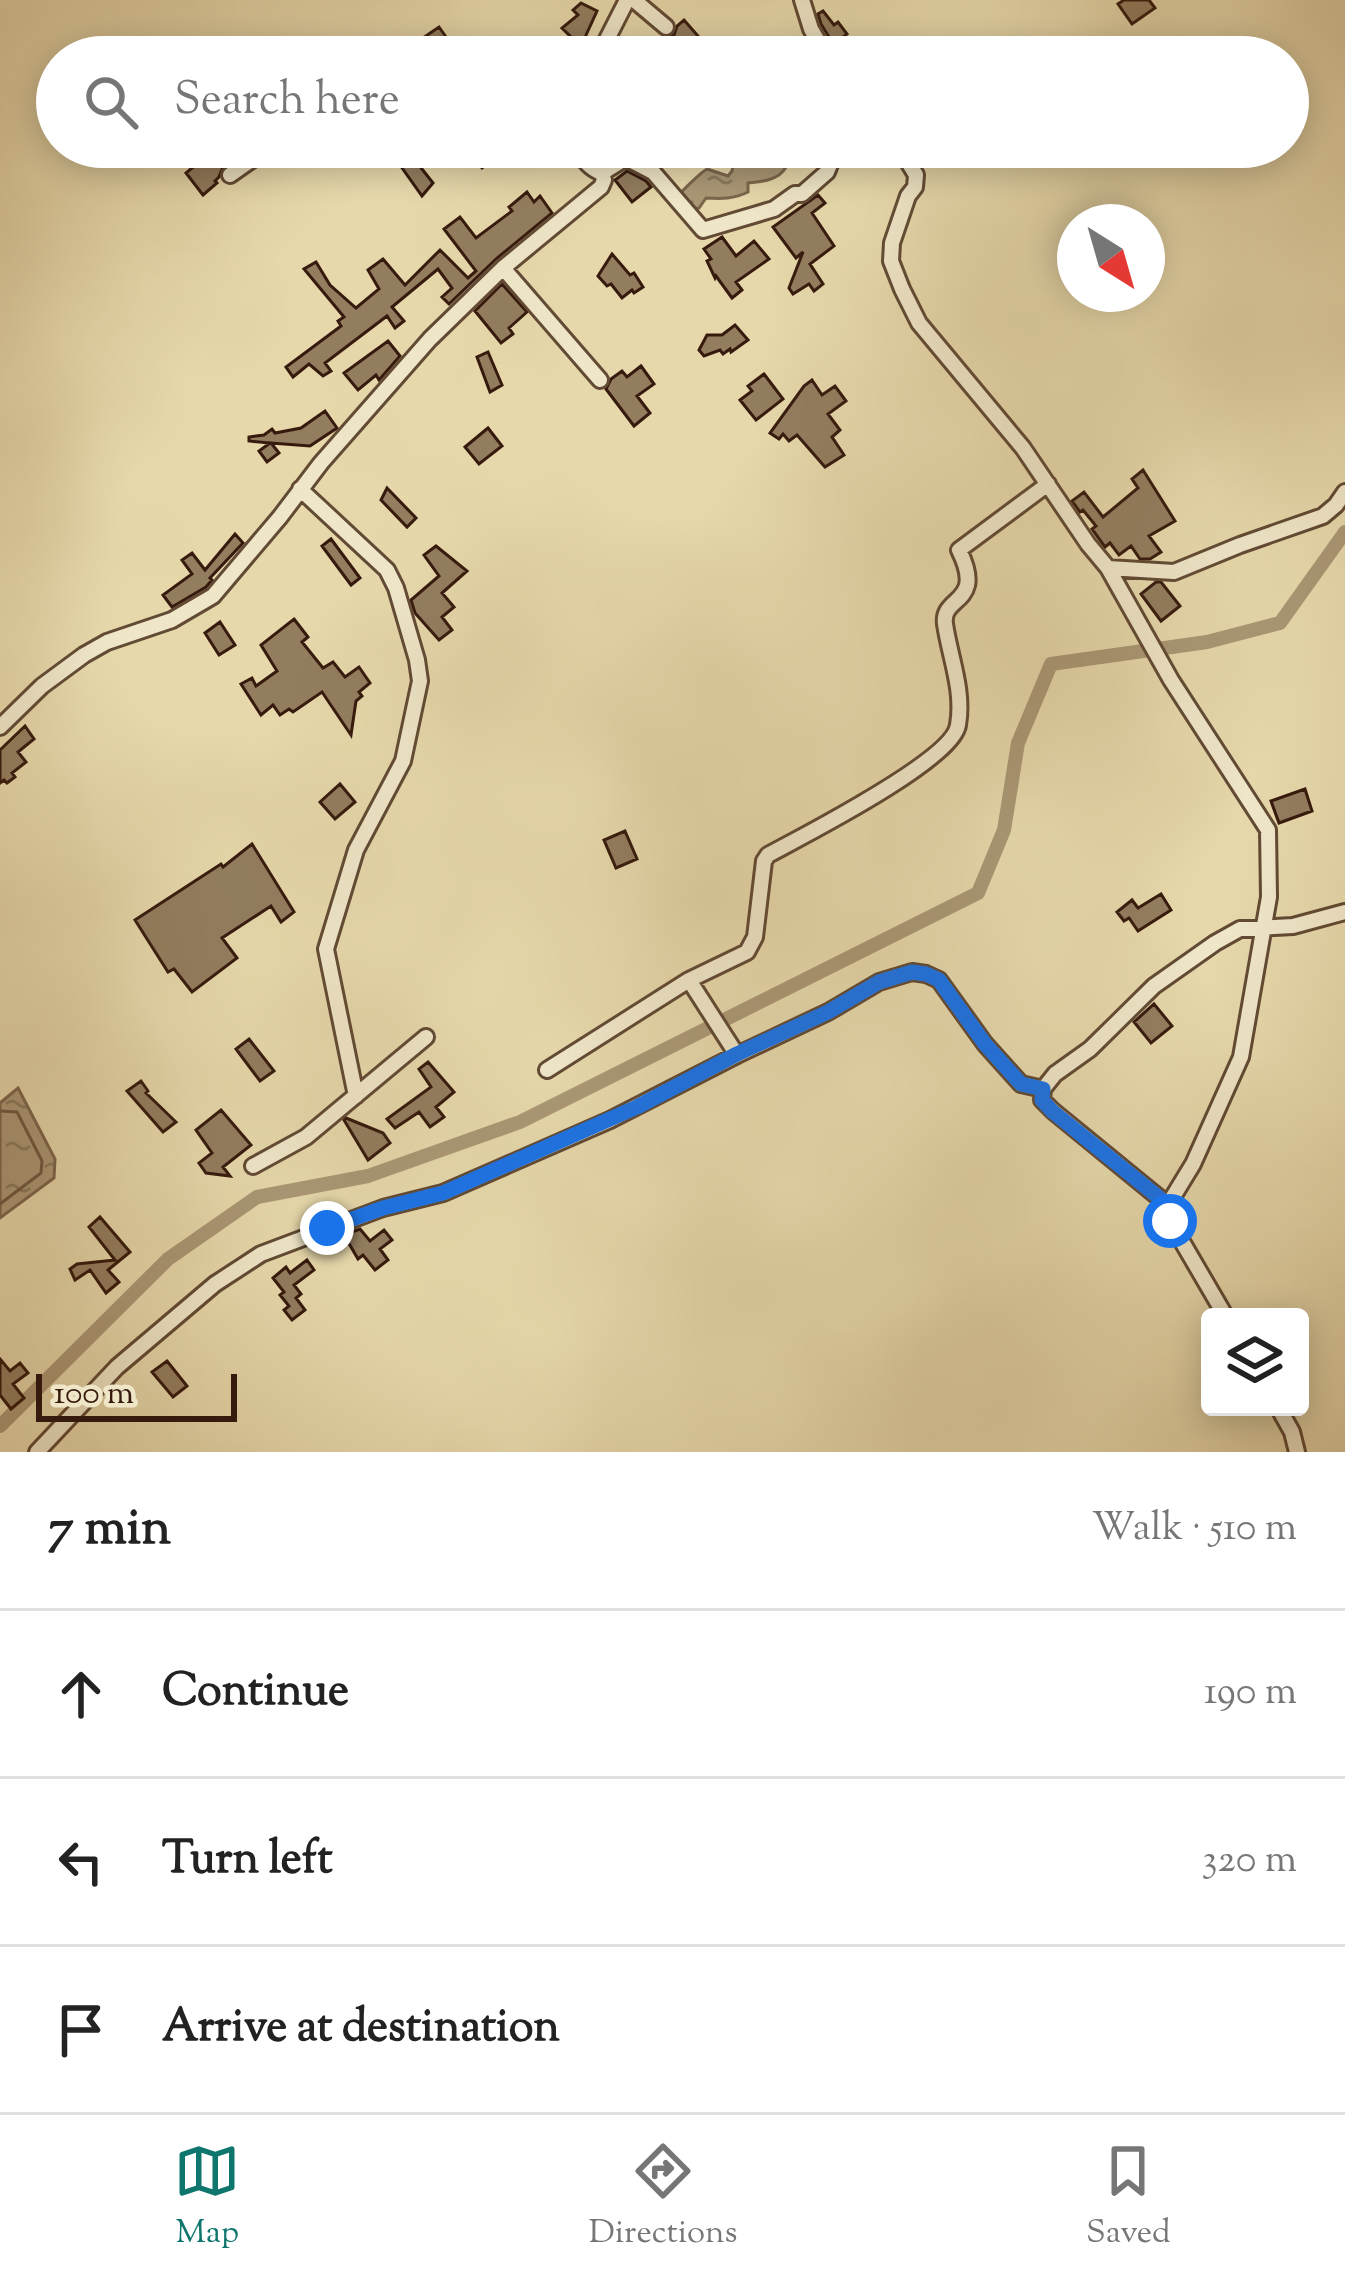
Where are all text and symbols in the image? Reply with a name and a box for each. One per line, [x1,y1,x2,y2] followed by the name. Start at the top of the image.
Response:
[36,36,1309,168] search box
[78,69,144,135] icon: search
[174,70,400,135] text: Search here
[1057,204,1165,312] north arrow
[1143,1194,1197,1248] route start
[300,1201,354,1255] route end
[1201,1308,1309,1416] map controls
[1201,1308,1309,1416] button: layers
[36,1368,237,1421] scale bar
[54,1371,134,1419] text: 100 m
[48,1494,171,1567] text: 7 min
[1092,1502,1297,1558] text: Walk · 510 m
[48,1661,114,1727] icon: ahead
[162,1661,349,1726] text: Continue
[1204,1666,1297,1722] text: 190 m
[48,1829,114,1895] icon: left
[162,1829,333,1894] text: Turn left
[1202,1834,1297,1890] text: 320 m
[48,1997,114,2063] icon: arrive
[162,1997,560,2062] text: Arrive at destination
[174,2138,240,2258] tab: Map
[589,2138,738,2258] tab: Directions
[1086,2138,1171,2258] tab: Saved

